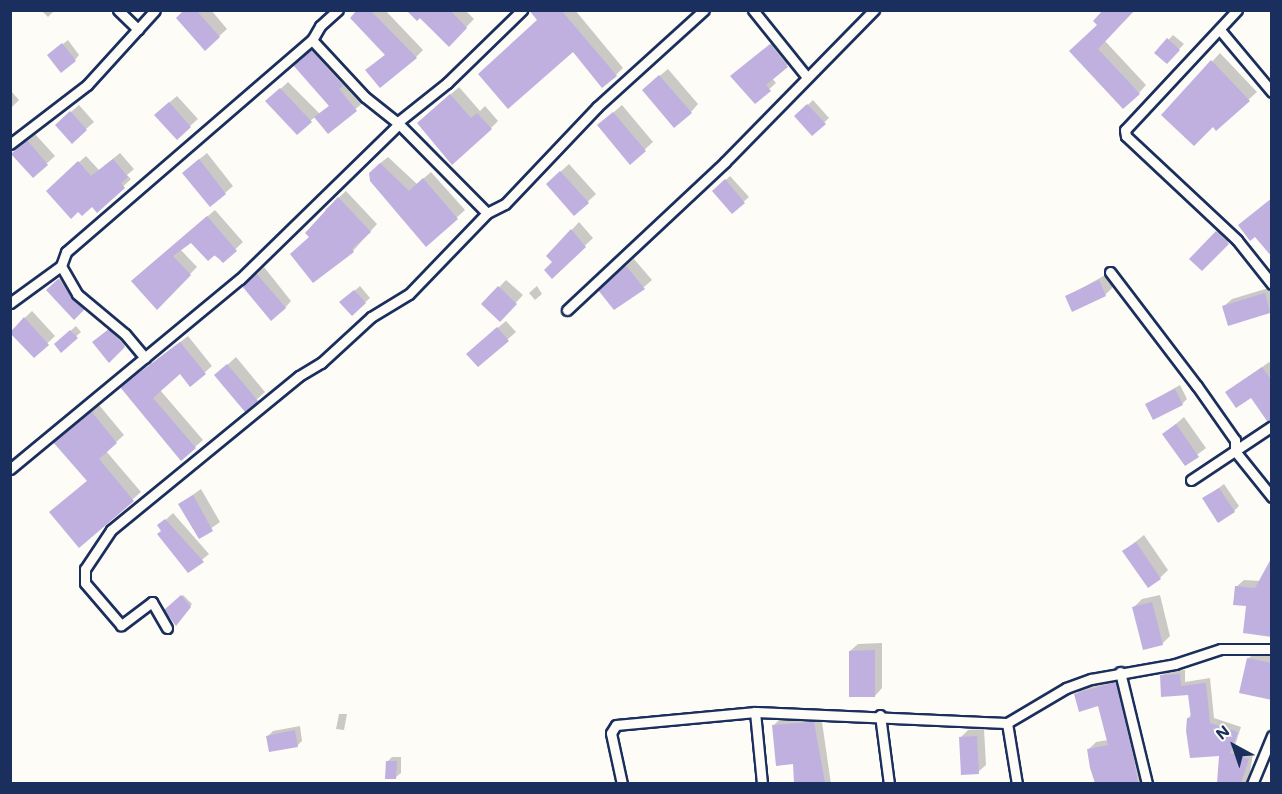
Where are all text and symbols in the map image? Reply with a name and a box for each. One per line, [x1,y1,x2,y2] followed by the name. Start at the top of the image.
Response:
[1204,716,1264,776] north arrow
[1211,720,1234,744] text: N

